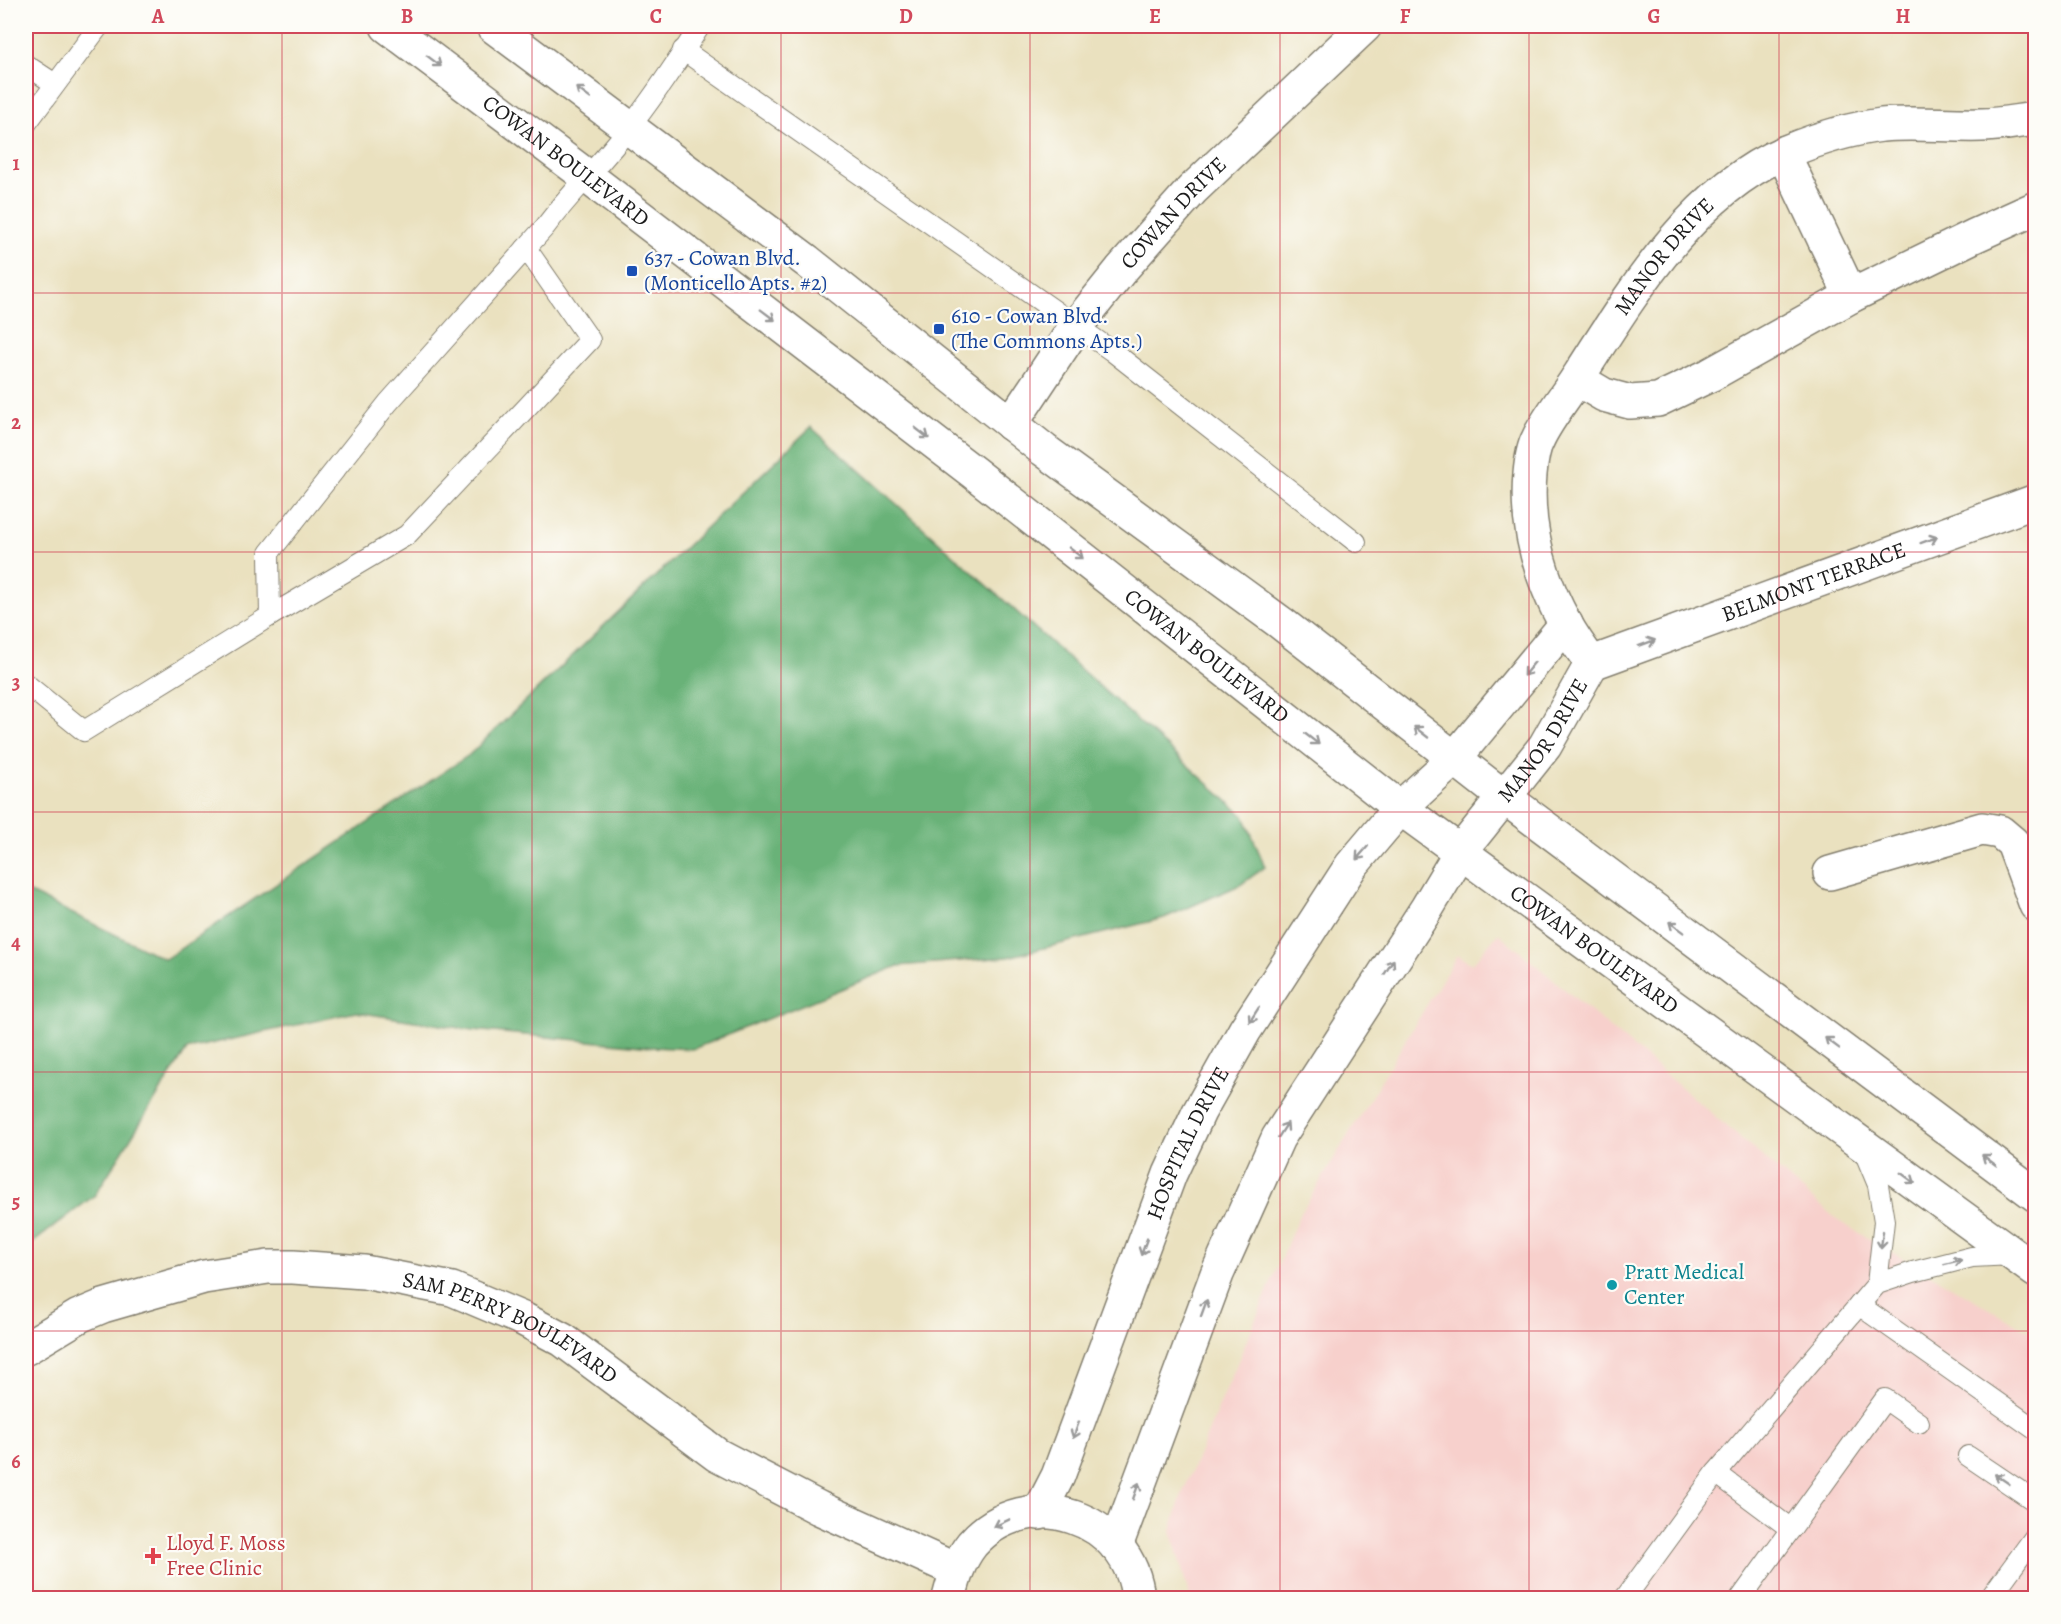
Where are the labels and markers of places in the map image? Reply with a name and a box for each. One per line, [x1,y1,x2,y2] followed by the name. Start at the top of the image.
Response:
[644,243,827,298] place label: 637 - Cowan Blvd. (Monticello Apts. #2)
[625,264,639,278] marker: 637 - Cowan Blvd. (Monticello Apts. #2)
[951,301,1143,356] place label: 610 - Cowan Blvd. (The Commons Apts.)
[932,322,946,336] marker: 610 - Cowan Blvd. (The Commons Apts.)
[1624,1257,1744,1312] place label: Pratt Medical Center
[1605,1278,1619,1292] marker: Pratt Medical Center
[166,1528,286,1583] place label: Lloyd F. Moss Free Clinic
[144,1547,162,1565] marker: Lloyd F. Moss Free Clinic

